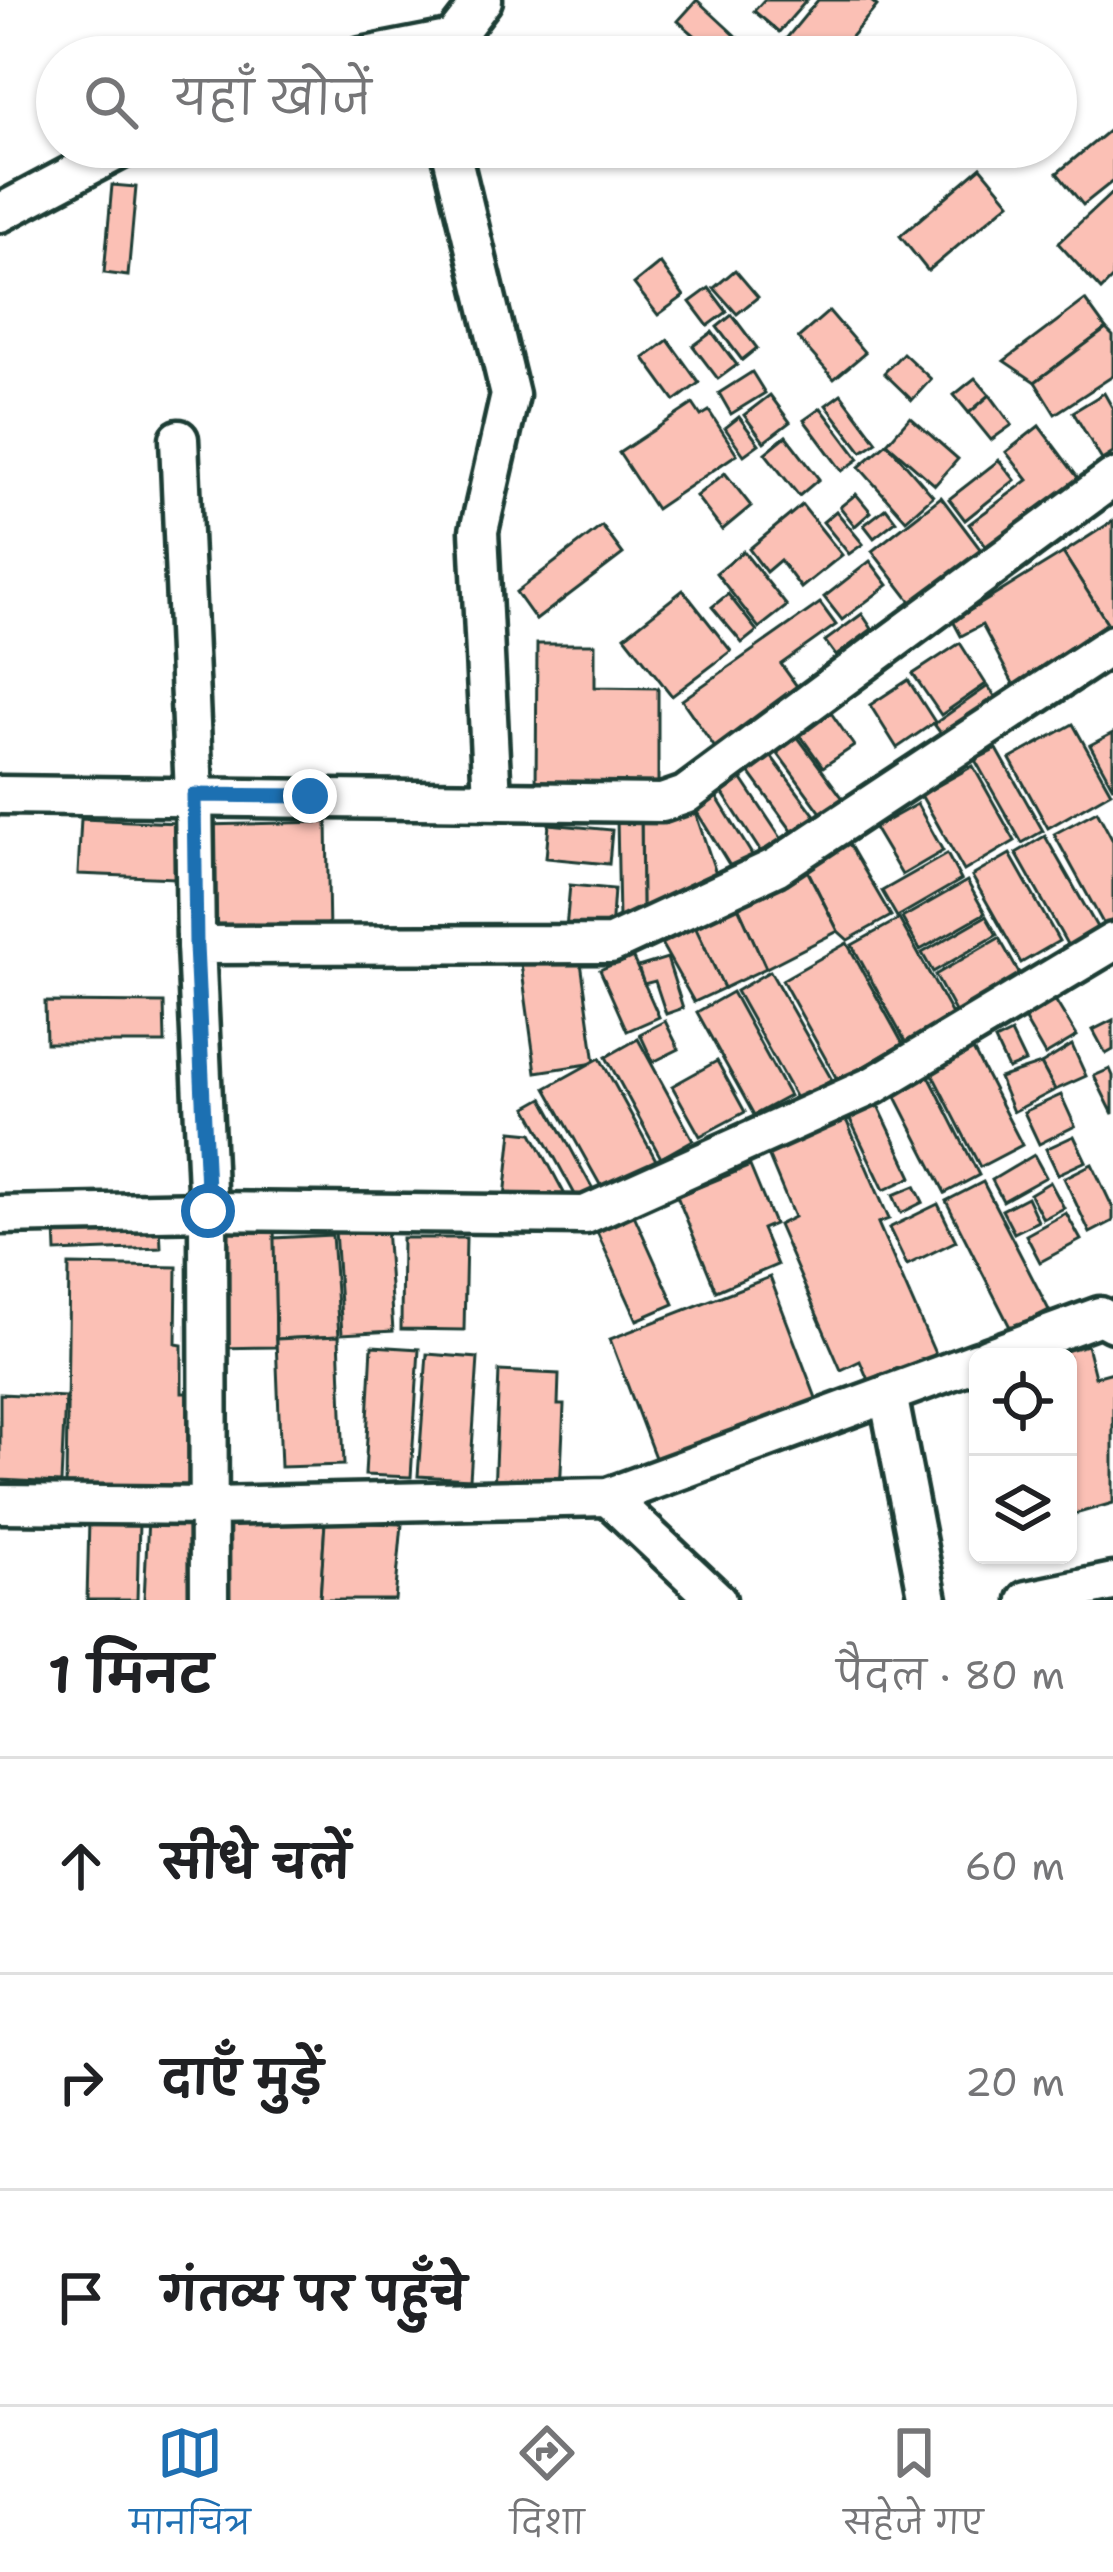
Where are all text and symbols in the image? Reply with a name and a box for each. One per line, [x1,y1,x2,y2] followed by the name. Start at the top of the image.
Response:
[36,36,1077,168] search box
[174,68,371,128] text: यहाँ खोजें
[78,69,144,135] icon: search
[283,769,337,823] route end
[181,1184,235,1238] route start
[969,1348,1077,1564] map controls
[969,1348,1077,1456] button: locate
[969,1456,1077,1564] button: layers
[48,1640,213,1708] text: 1 मिनट
[837,1649,1065,1701] text: पैदल · 80 m
[162,1832,350,1892] text: सीधे चलें
[48,1833,114,1899] icon: ahead
[965,1840,1065,1892] text: 60 m
[162,2048,323,2108] text: दाएँ मुड़ें
[48,2049,114,2115] icon: right
[965,2056,1065,2108] text: 20 m
[162,2264,466,2324] text: गंतव्य पर पहुँचे
[48,2265,114,2331] icon: arrive
[130,2420,251,2559] tab: मानचित्र
[510,2420,585,2559] tab: दिशा
[844,2420,983,2559] tab: सहेजे गए

